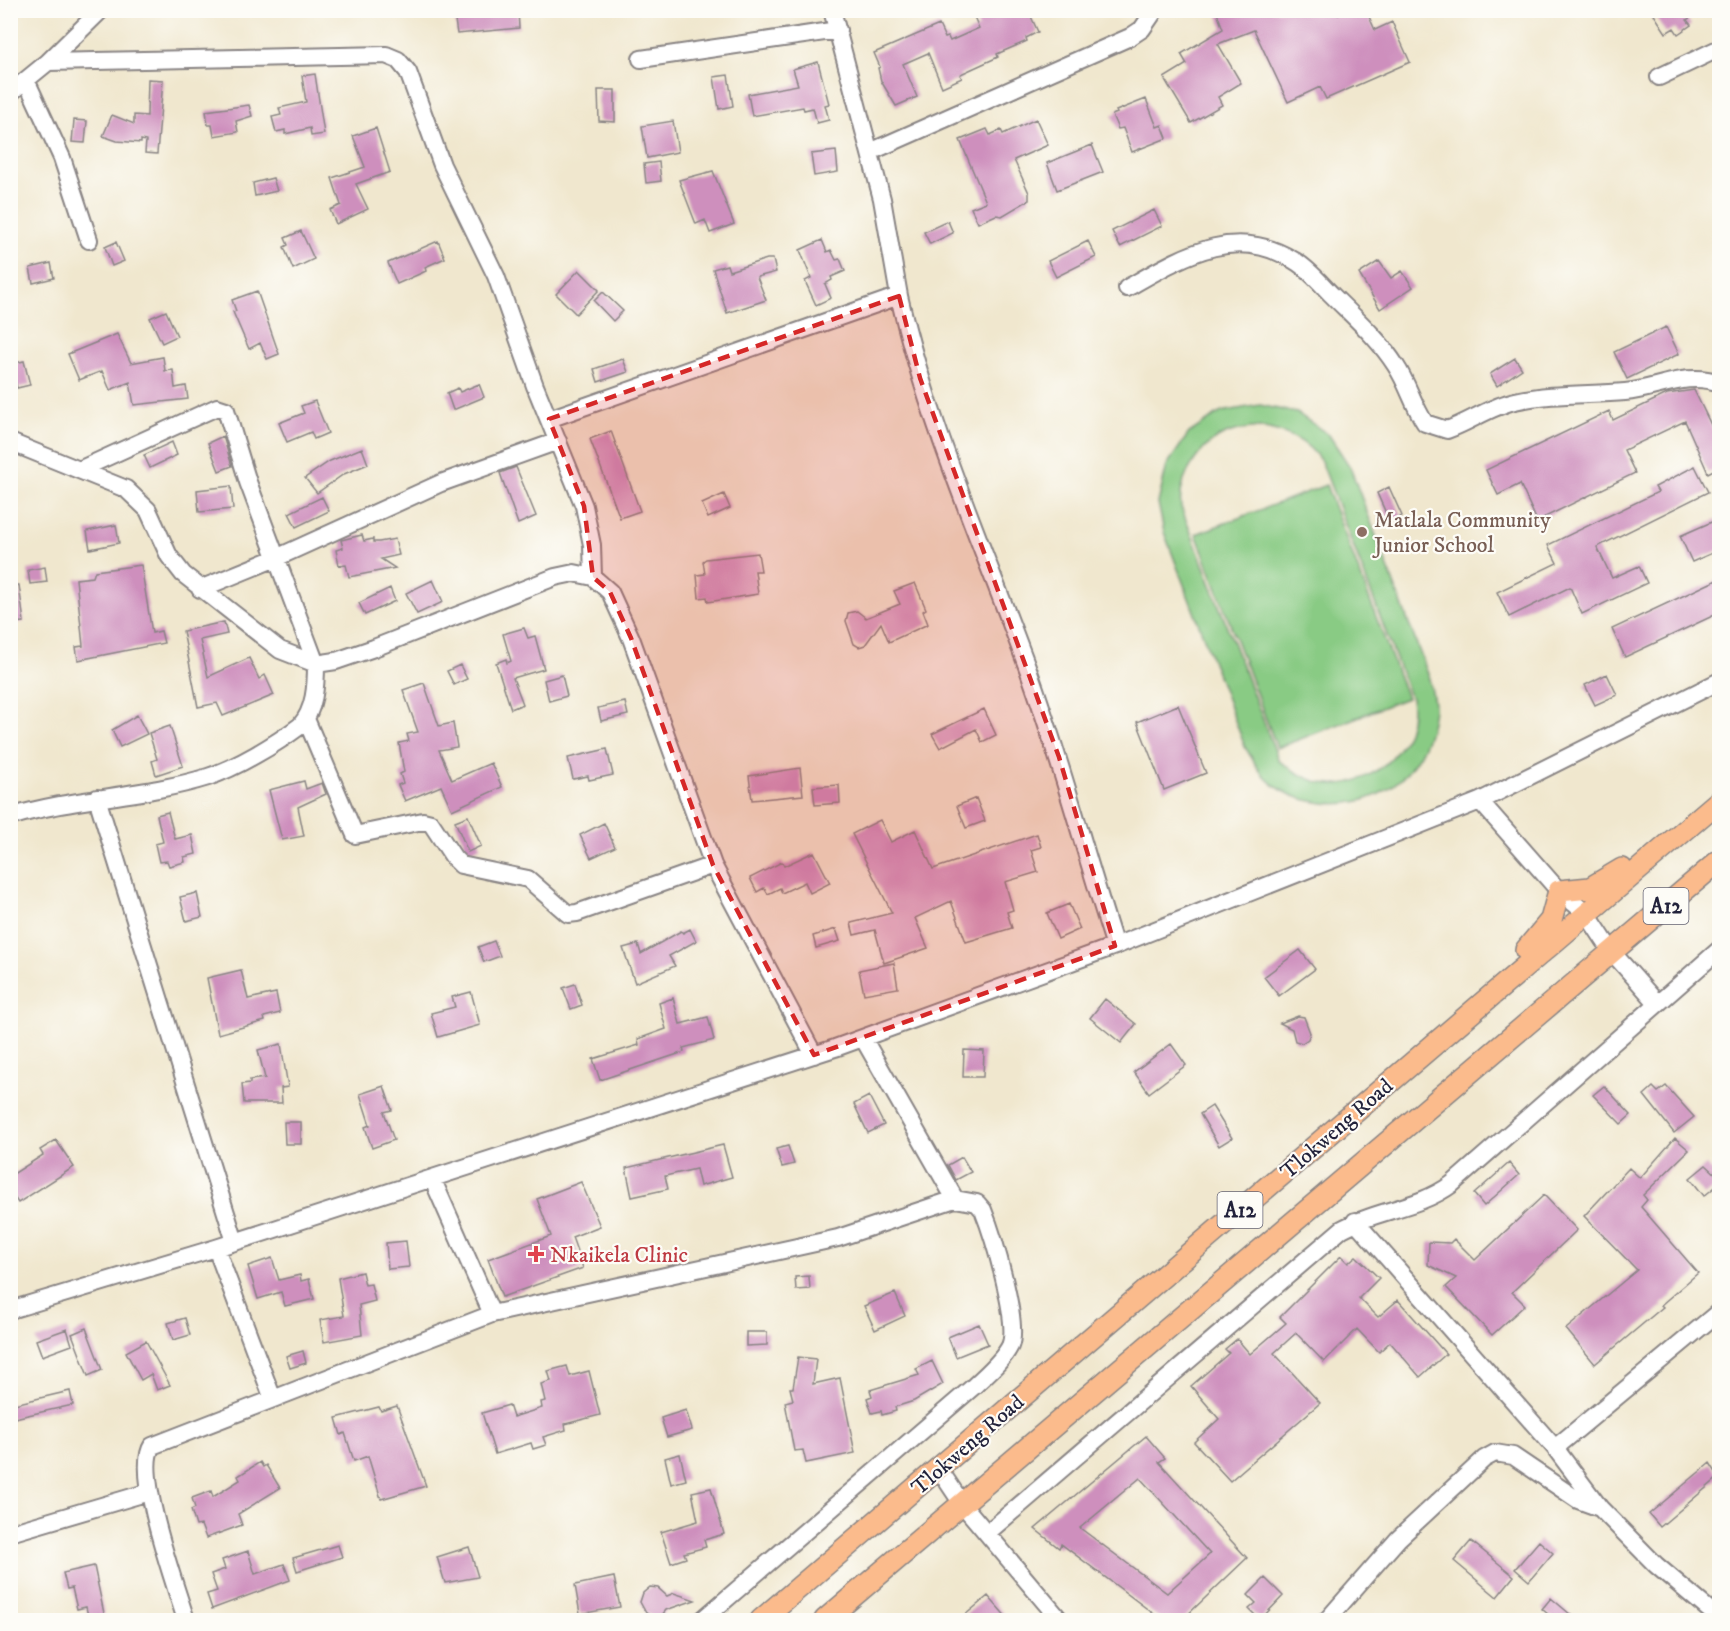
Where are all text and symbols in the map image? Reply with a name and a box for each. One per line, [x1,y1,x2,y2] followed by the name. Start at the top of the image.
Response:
[1372,507,1551,559] place label: Matlala Community Junior School
[1355,525,1369,539] marker: Matlala Community Junior School
[1644,888,1688,924] road number: A12
[1275,1073,1399,1185] street label: Tlokweng Road
[1218,1192,1262,1228] road number: A12
[550,1242,688,1269] place label: Nkaikela Clinic
[527,1245,545,1263] marker: Nkaikela Clinic
[906,1389,1030,1501] street label: Tlokweng Road

